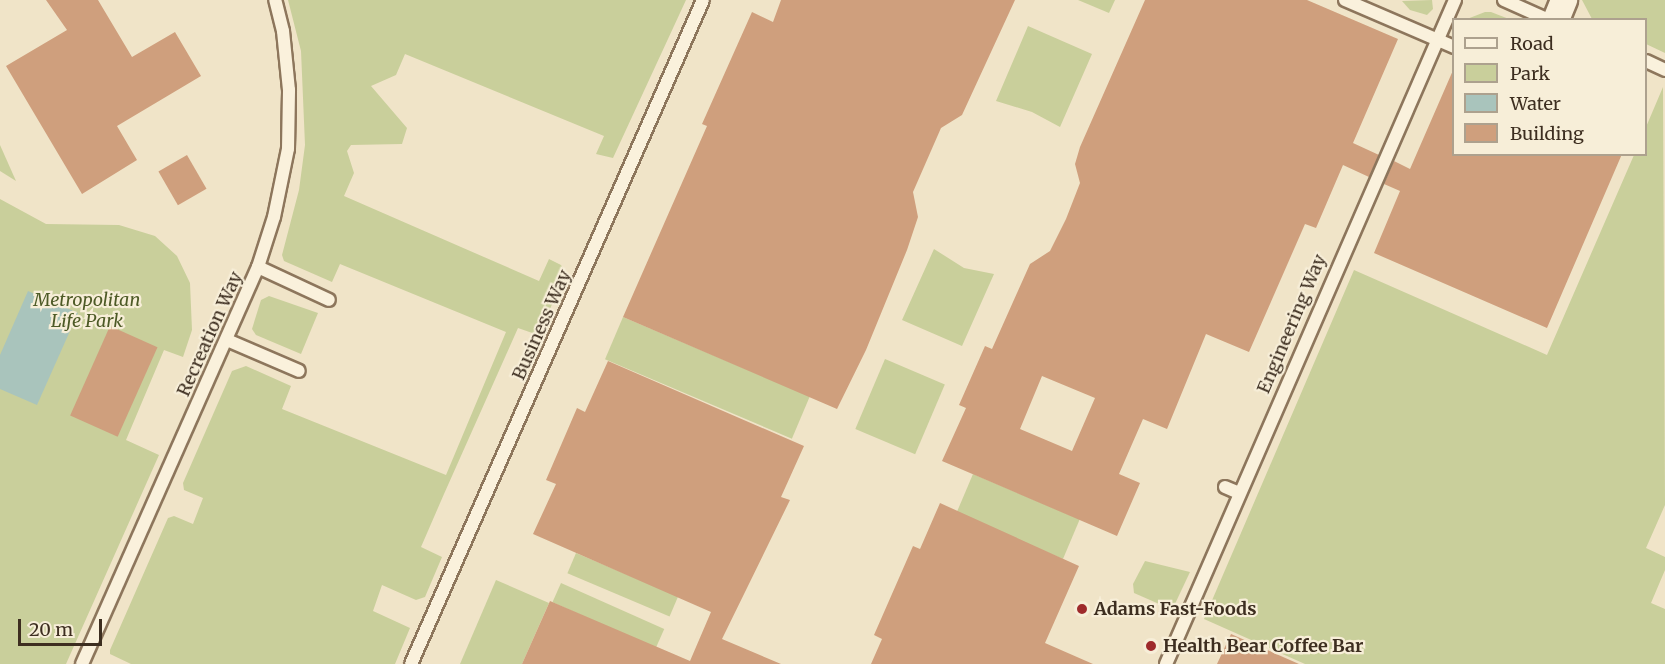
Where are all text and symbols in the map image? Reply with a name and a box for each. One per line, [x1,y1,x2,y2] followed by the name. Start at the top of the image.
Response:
[1452,18,1647,156] legend
[1510,32,1554,55] text: Road
[1510,62,1550,85] text: Park
[1510,92,1561,115] text: Water
[1510,122,1584,145] text: Building
[1253,251,1331,397] street label: Engineering Way
[508,267,576,383] street label: Business Way
[173,268,247,400] street label: Recreation Way
[34,290,140,332] park label: Metropolitan Life Park
[1094,598,1257,620] place label: Adams Fast-Foods
[1075,602,1089,616] marker: Adams Fast-Foods
[21,607,105,645] scale bar
[29,618,73,641] text: 20 m
[1163,635,1363,657] place label: Health Bear Coffee Bar
[1144,639,1158,653] marker: Health Bear Coffee Bar

